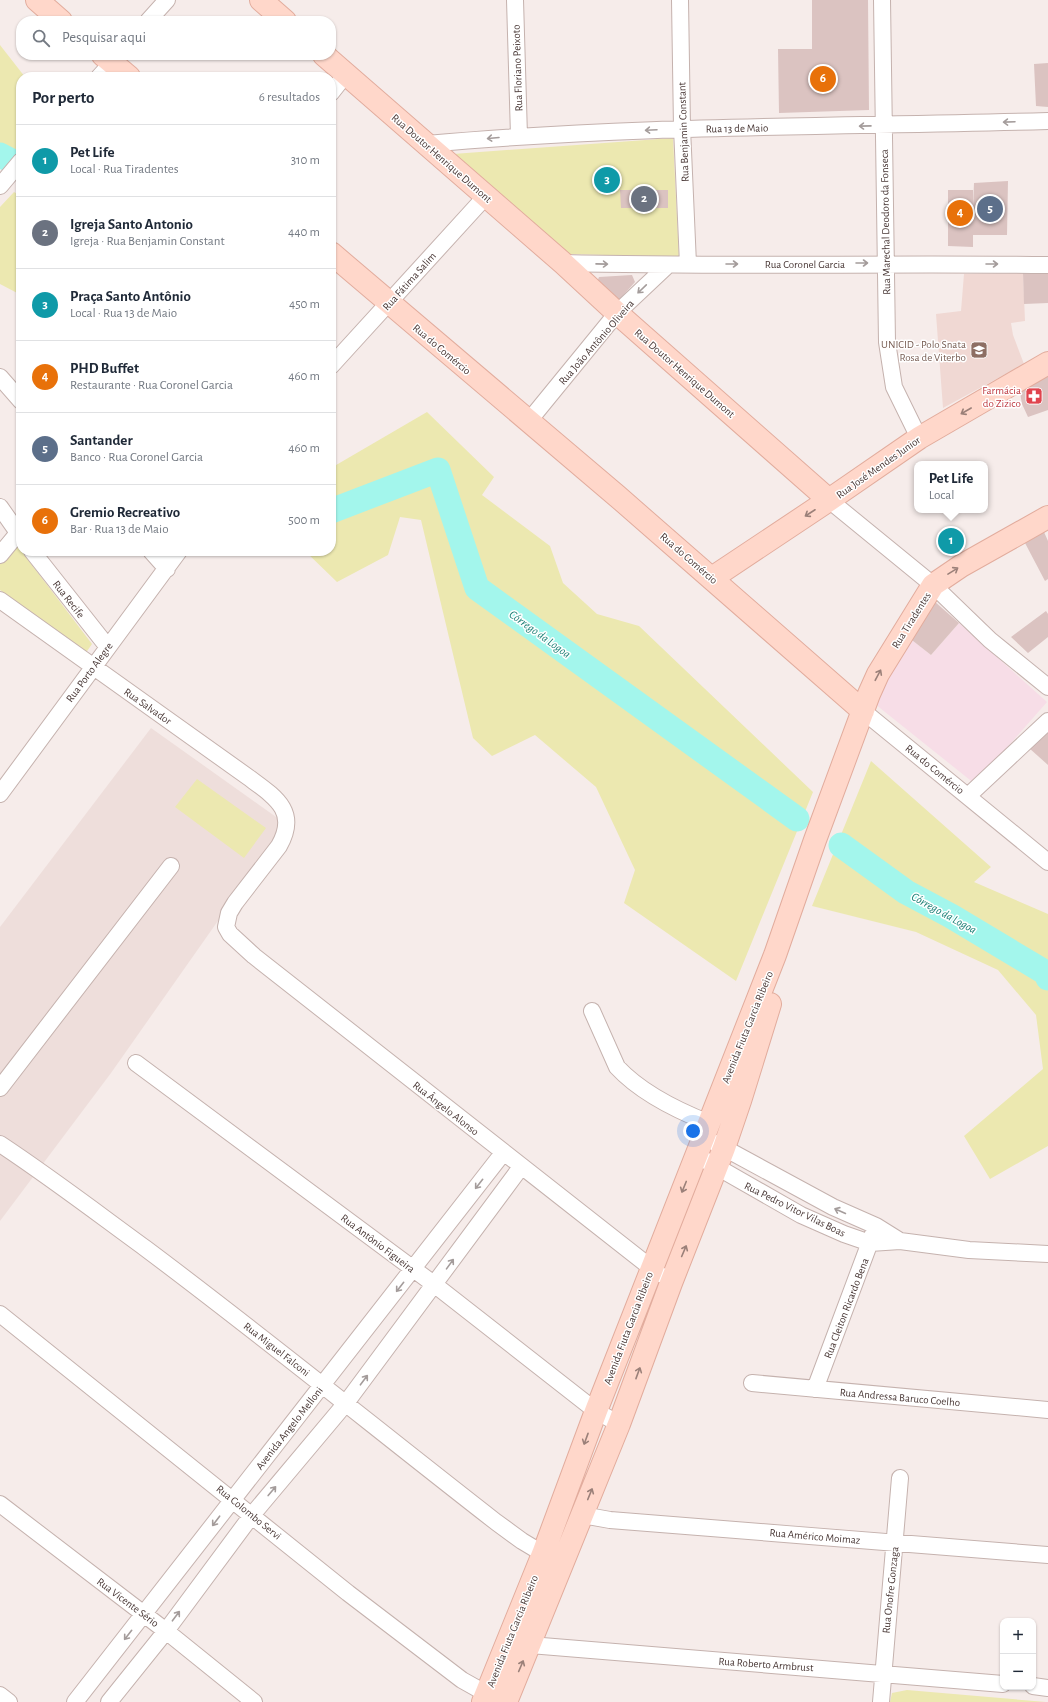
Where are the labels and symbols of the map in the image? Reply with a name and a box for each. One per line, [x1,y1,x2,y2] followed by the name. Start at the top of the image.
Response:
[510,24,525,112] street label: Rua Floriano Peixoto
[810,64,836,94] pin: 6
[676,81,691,182] street label: Rua Benjamin Constant
[390,112,494,205] street label: Rua Doutor Henrique Dumont
[1003,118,1016,126] one-way arrow
[706,122,769,135] street label: Rua 13 de Maio
[859,122,872,130] one-way arrow
[645,126,658,133] one-way arrow
[487,135,500,142] one-way arrow
[879,149,892,295] street label: Rua Marechal Deodoro da Fonseca
[594,165,620,195] pin: 3
[631,184,657,214] pin: 2
[977,194,1003,224] pin: 5
[947,198,973,228] pin: 4
[381,250,438,313] street label: Rua Fátima Salim
[765,259,845,270] street label: Rua Coronel Garcia
[855,259,868,267] one-way arrow
[595,260,608,268] one-way arrow
[725,260,738,268] one-way arrow
[985,260,998,268] one-way arrow
[637,285,647,294] one-way arrow
[557,298,636,387] street label: Rua João Antônio Oliveira
[411,322,473,377] street label: Rua do Comércio
[633,327,737,420] street label: Rua Doutor Henrique Dumont
[881,339,966,363] place label: UNICID - Polo Snata Rosa de Viterbo
[969,340,989,360] school or university icon: UNICID - Polo Snata Rosa de Viterbo
[982,385,1021,409] place label: Farmácia do Zizico
[1024,386,1044,406] pharmacy icon: Farmácia do Zizico
[960,407,972,415] one-way arrow
[834,434,923,501] street label: Rua José Mendes Junior
[805,509,816,517] one-way arrow
[938,526,964,556] pin: 1
[658,531,719,586] street label: Rua do Comércio
[947,566,959,574] one-way arrow
[51,578,87,620] street label: Rua Recife
[890,590,933,650] street label: Rua Tiradentes
[507,608,573,660] water label: Córrego da Logoa
[64,640,115,704] street label: Rua Porto Alegre
[875,669,883,681] one-way arrow
[122,686,174,727] street label: Rua Salvador
[903,743,966,796] street label: Rua do Comércio
[909,890,979,936] water label: Córrego da Logoa
[720,969,775,1085] street label: Avenida Fiuta Garcia Ribeiro
[411,1079,481,1137] street label: Rua Ângelo Alonso
[683,1121,703,1141] your location
[475,1178,484,1189] one-way arrow
[679,1180,687,1192] one-way arrow
[743,1180,847,1239] street label: Rua Pedro Vitor Vilas Boas
[834,1207,846,1214] one-way arrow
[339,1212,417,1275] street label: Rua Antônio Figueira
[681,1246,688,1258] one-way arrow
[822,1256,871,1360] street label: Rua Cleiton Ricardo Bena
[446,1259,454,1270] one-way arrow
[602,1270,655,1386] street label: Avenida Fiuta Garcia Ribeiro
[395,1281,404,1292] one-way arrow
[242,1320,312,1378] street label: Rua Miguel Falconi
[634,1367,642,1379] one-way arrow
[360,1374,368,1385] one-way arrow
[254,1385,325,1472] street label: Avenida Angelo Melloni
[839,1387,961,1408] street label: Rua Andressa Baruco Coelho
[581,1432,589,1444] one-way arrow
[214,1483,283,1542] street label: Rua Colombo Servi
[268,1486,277,1496] one-way arrow
[587,1488,595,1500] one-way arrow
[212,1515,220,1526] one-way arrow
[769,1527,861,1546] street label: Rua Américo Moimaz
[880,1546,901,1634] street label: Rua Onofre Gonzaga
[485,1573,540,1689] street label: Avenida Fiuta Garcia Ribeiro
[95,1576,161,1629] street label: Rua Vicente Sério
[172,1611,181,1622] one-way arrow
[124,1630,132,1641] one-way arrow
[718,1656,814,1673] street label: Rua Roberto Armbrust
[517,1661,525,1673] one-way arrow

